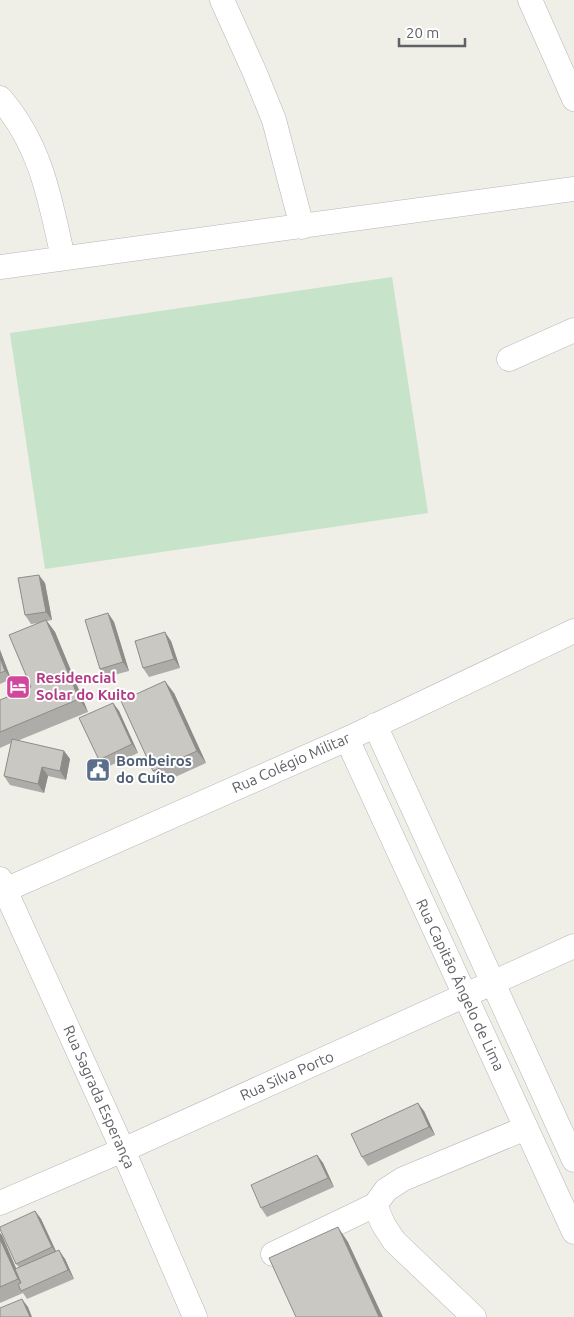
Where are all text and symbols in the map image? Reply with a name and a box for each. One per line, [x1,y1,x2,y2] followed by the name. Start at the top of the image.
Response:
[399,15,465,47] scale bar
[406,24,439,41] text: 20 m
[36,669,136,703] place label: Residencial Solar do Kuito
[5,674,31,700] hotel icon: Residencial Solar do Kuito
[229,729,353,796] street label: Rua Colégio Militar
[116,752,192,786] place label: Bombeiros do Cuíto
[85,757,111,783] public building icon: Bombeiros do Cuíto
[413,896,508,1074] street label: Rua Capitão Ângelo de Lima
[60,1022,139,1171] street label: Rua Sagrada Esperança
[237,1047,336,1104] street label: Rua Silva Porto

